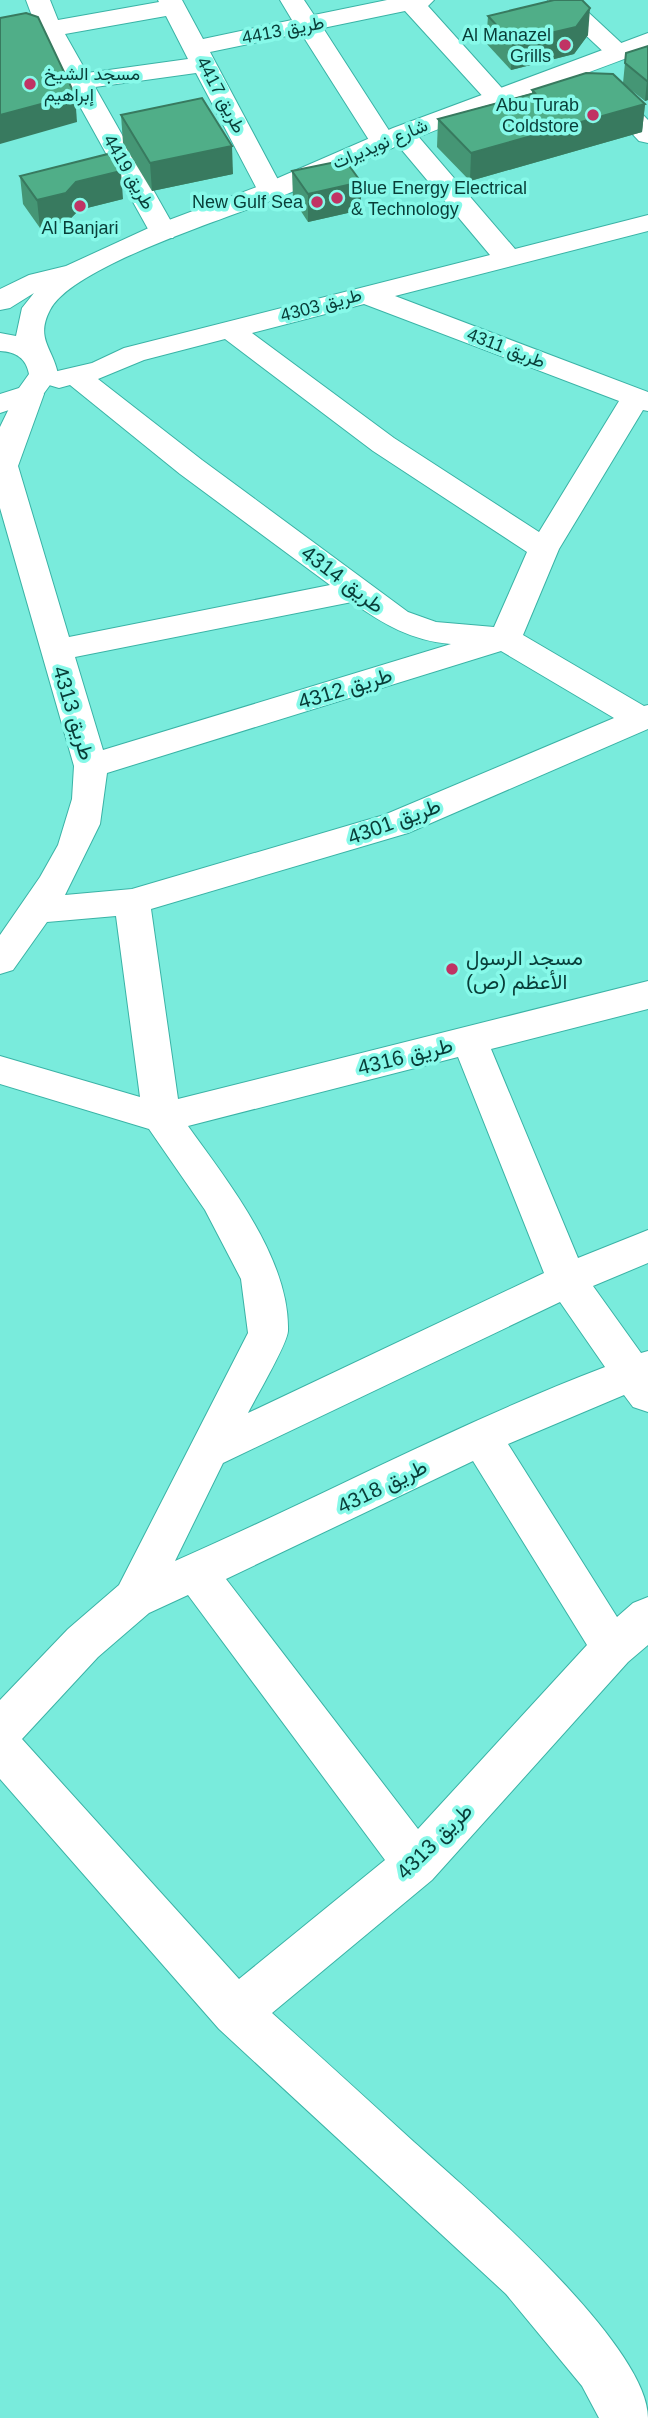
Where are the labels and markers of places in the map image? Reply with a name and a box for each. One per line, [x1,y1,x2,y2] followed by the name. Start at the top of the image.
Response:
[462,25,551,66] place label: Al Manazel Grills
[557,37,573,53] marker: Al Manazel Grills
[44,64,140,107] place label: مسجد الشيخ إبراهيم
[22,76,38,92] marker: مسجد الشيخ إبراهيم
[496,95,579,136] place label: Abu Turab Coldstore
[585,107,601,123] marker: Abu Turab Coldstore
[351,178,527,219] place label: Blue Energy Electrical & Technology
[329,190,345,206] marker: Blue Energy Electrical & Technology
[192,192,304,212] place label: New Gulf Sea
[309,194,325,210] marker: New Gulf Sea
[72,198,88,214] marker: Al Banjari
[41,218,119,238] place label: Al Banjari
[466,946,583,996] place label: مسجد الرسول الأعظم (ص)
[444,961,460,977] marker: مسجد الرسول الأعظم (ص)

